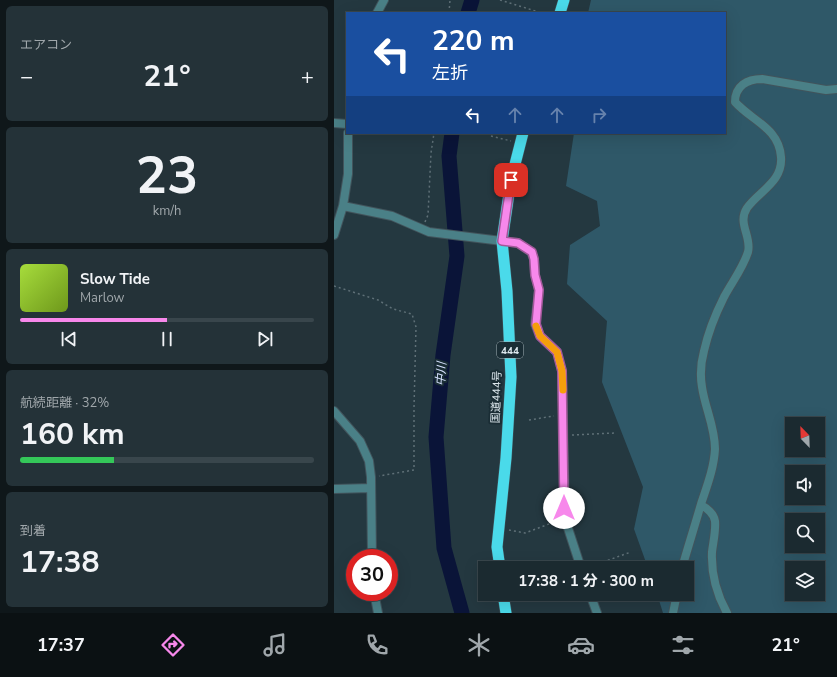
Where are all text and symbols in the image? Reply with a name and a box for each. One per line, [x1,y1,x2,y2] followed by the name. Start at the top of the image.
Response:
[432,22,515,60] text: 220 m
[366,28,418,80] icon: left
[20,36,72,54] text: エアコン
[143,56,191,97] text: 21°
[432,61,468,85] text: 左折
[20,62,33,92] text: −
[301,62,314,92] text: +
[462,104,484,126] icon: left
[504,104,526,126] icon: ahead
[546,104,568,126] icon: ahead
[588,104,610,126] icon: right
[136,140,198,211] text: 23
[494,163,528,197] pin
[500,169,522,191] icon: arrive
[153,202,181,220] text: km/h
[80,269,150,289] text: Slow Tide
[80,289,125,307] text: Marlow
[58,328,80,350] icon: previous
[156,328,178,350] icon: pause
[254,328,276,350] icon: next
[497,342,523,358] road number: 444
[432,359,450,387] water label: 中川
[488,370,505,424] street label: 国道444号
[20,394,109,412] text: 航続距離 · 32%
[20,414,125,455] text: 160 km
[785,417,825,457] north arrow
[785,417,825,601] map controls
[785,465,825,505] button: sound
[543,487,585,529] position arrow
[785,513,825,553] button: search
[20,522,46,540] text: 到着
[20,542,99,583] text: 17:38
[346,549,398,601] speed limit sign: 30
[785,561,825,601] button: layers
[518,571,654,591] text: 17:38 · 1 分 · 300 m
[159,631,187,659] icon: directions
[261,631,289,659] icon: music
[363,631,391,659] icon: phone
[465,631,493,659] icon: climate
[567,631,595,659] icon: car
[669,631,697,659] icon: filters
[37,633,85,657] text: 17:37
[771,633,800,657] text: 21°

